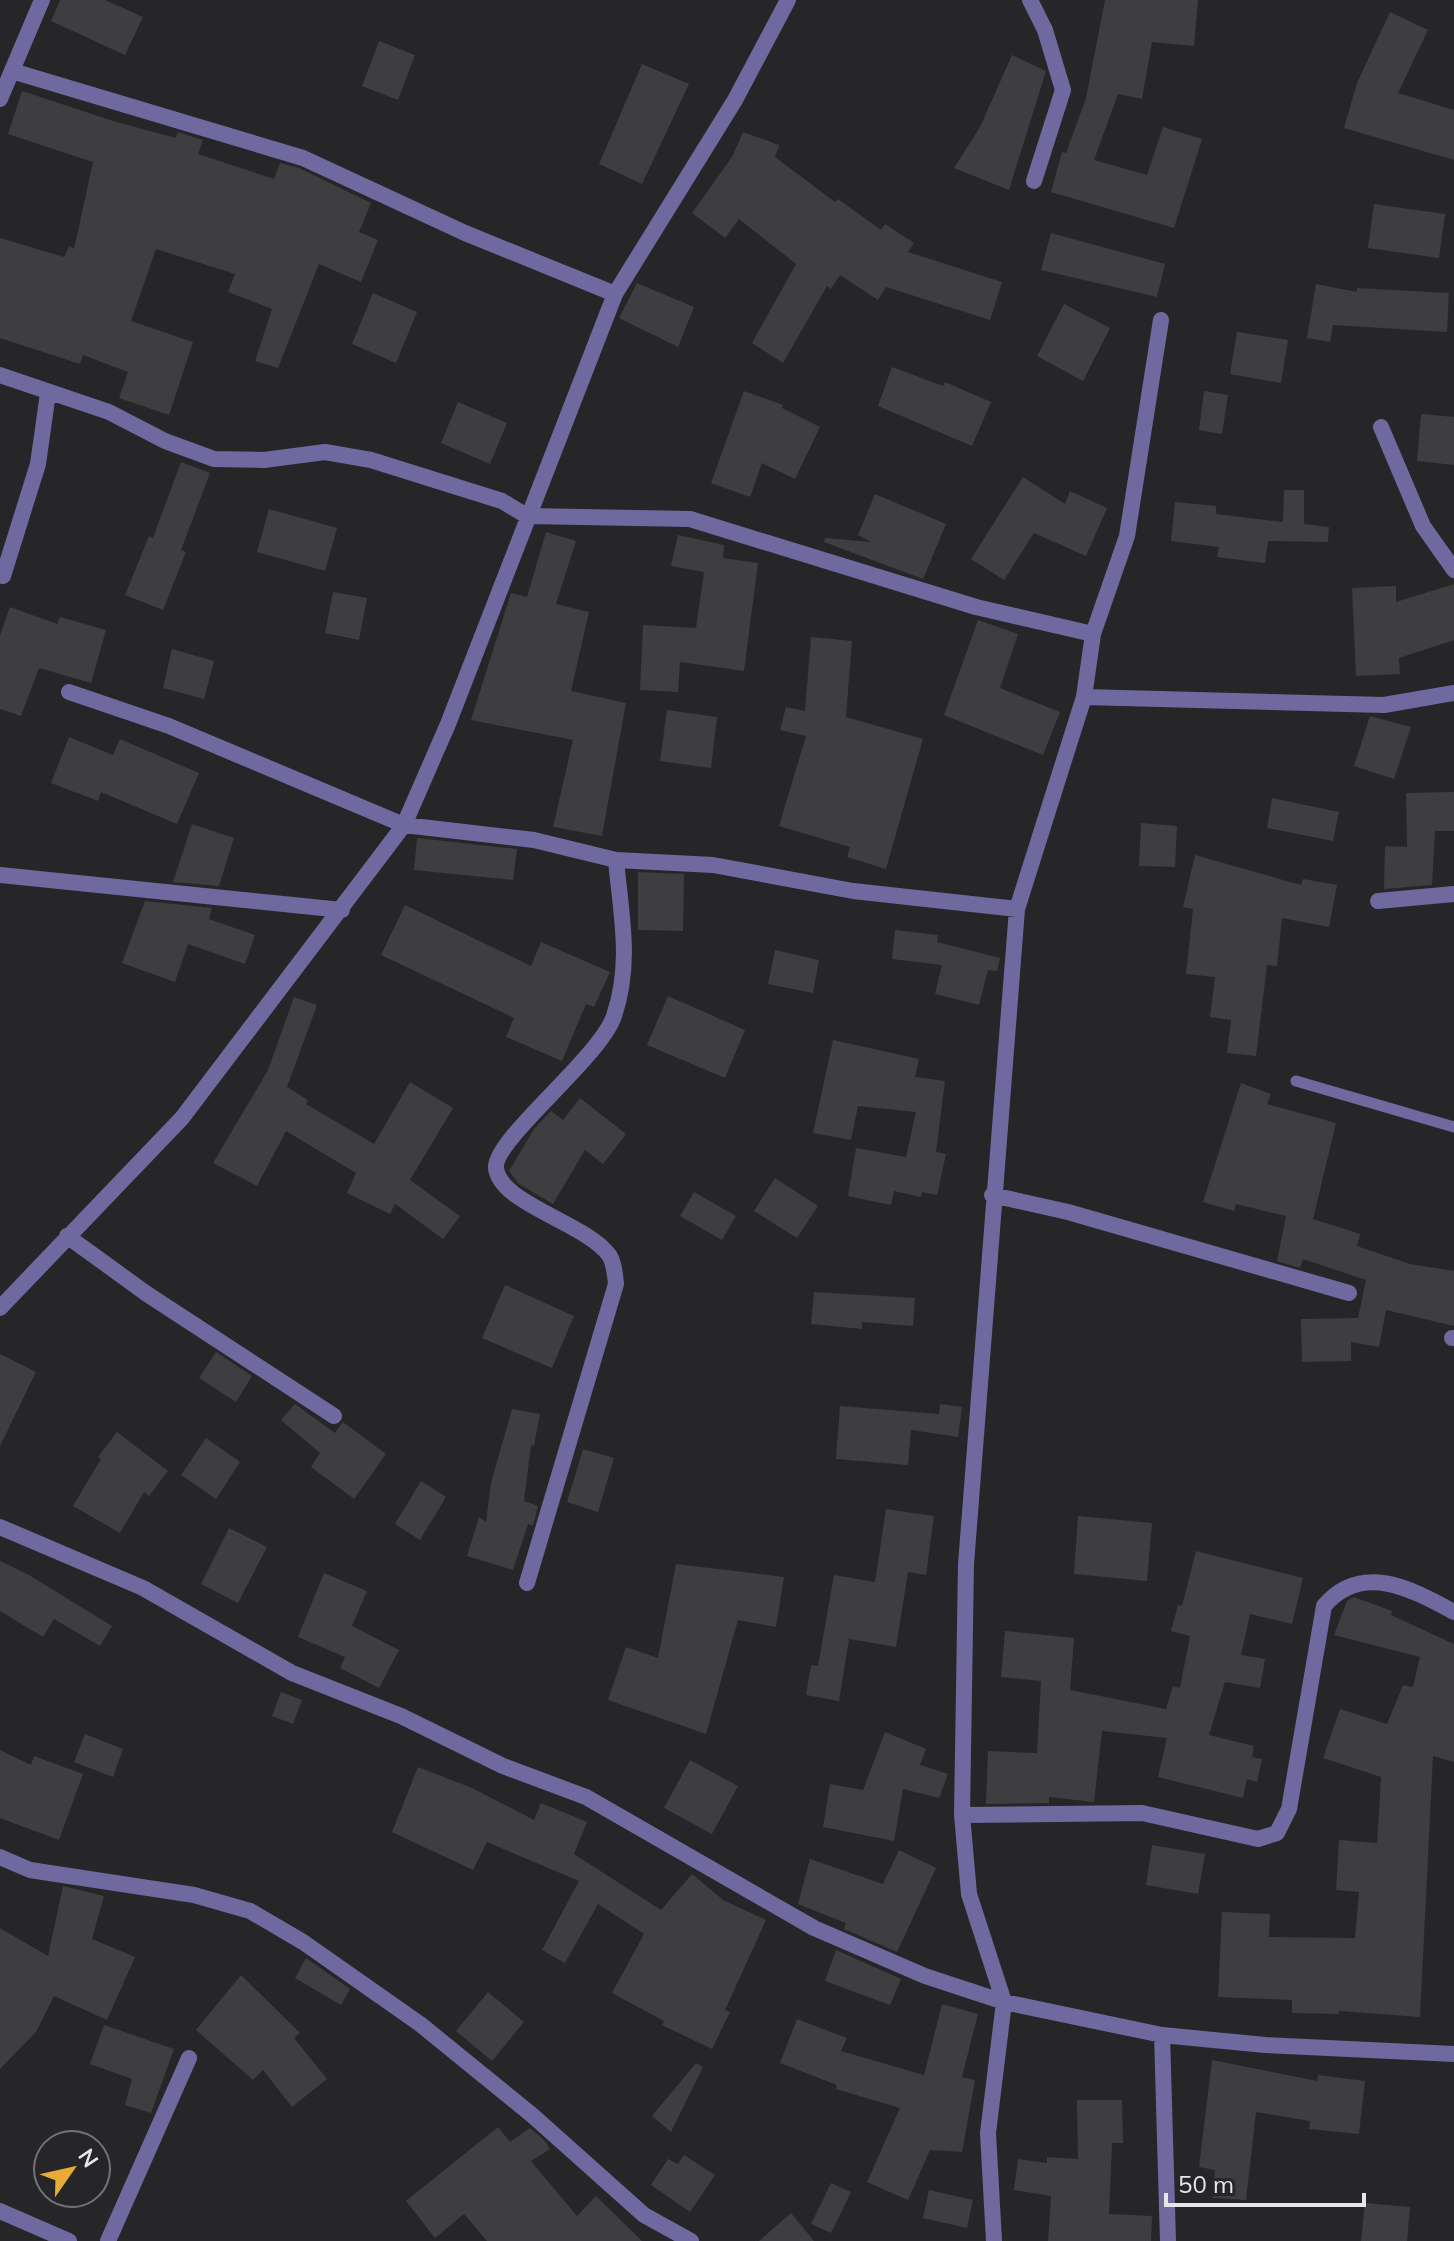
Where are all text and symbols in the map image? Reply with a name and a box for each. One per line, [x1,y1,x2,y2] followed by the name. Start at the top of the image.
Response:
[32,2129,112,2209] north arrow
[72,2143,105,2173] text: N
[1166,2157,1364,2207] scale bar
[1178,2169,1234,2199] text: 50 m

